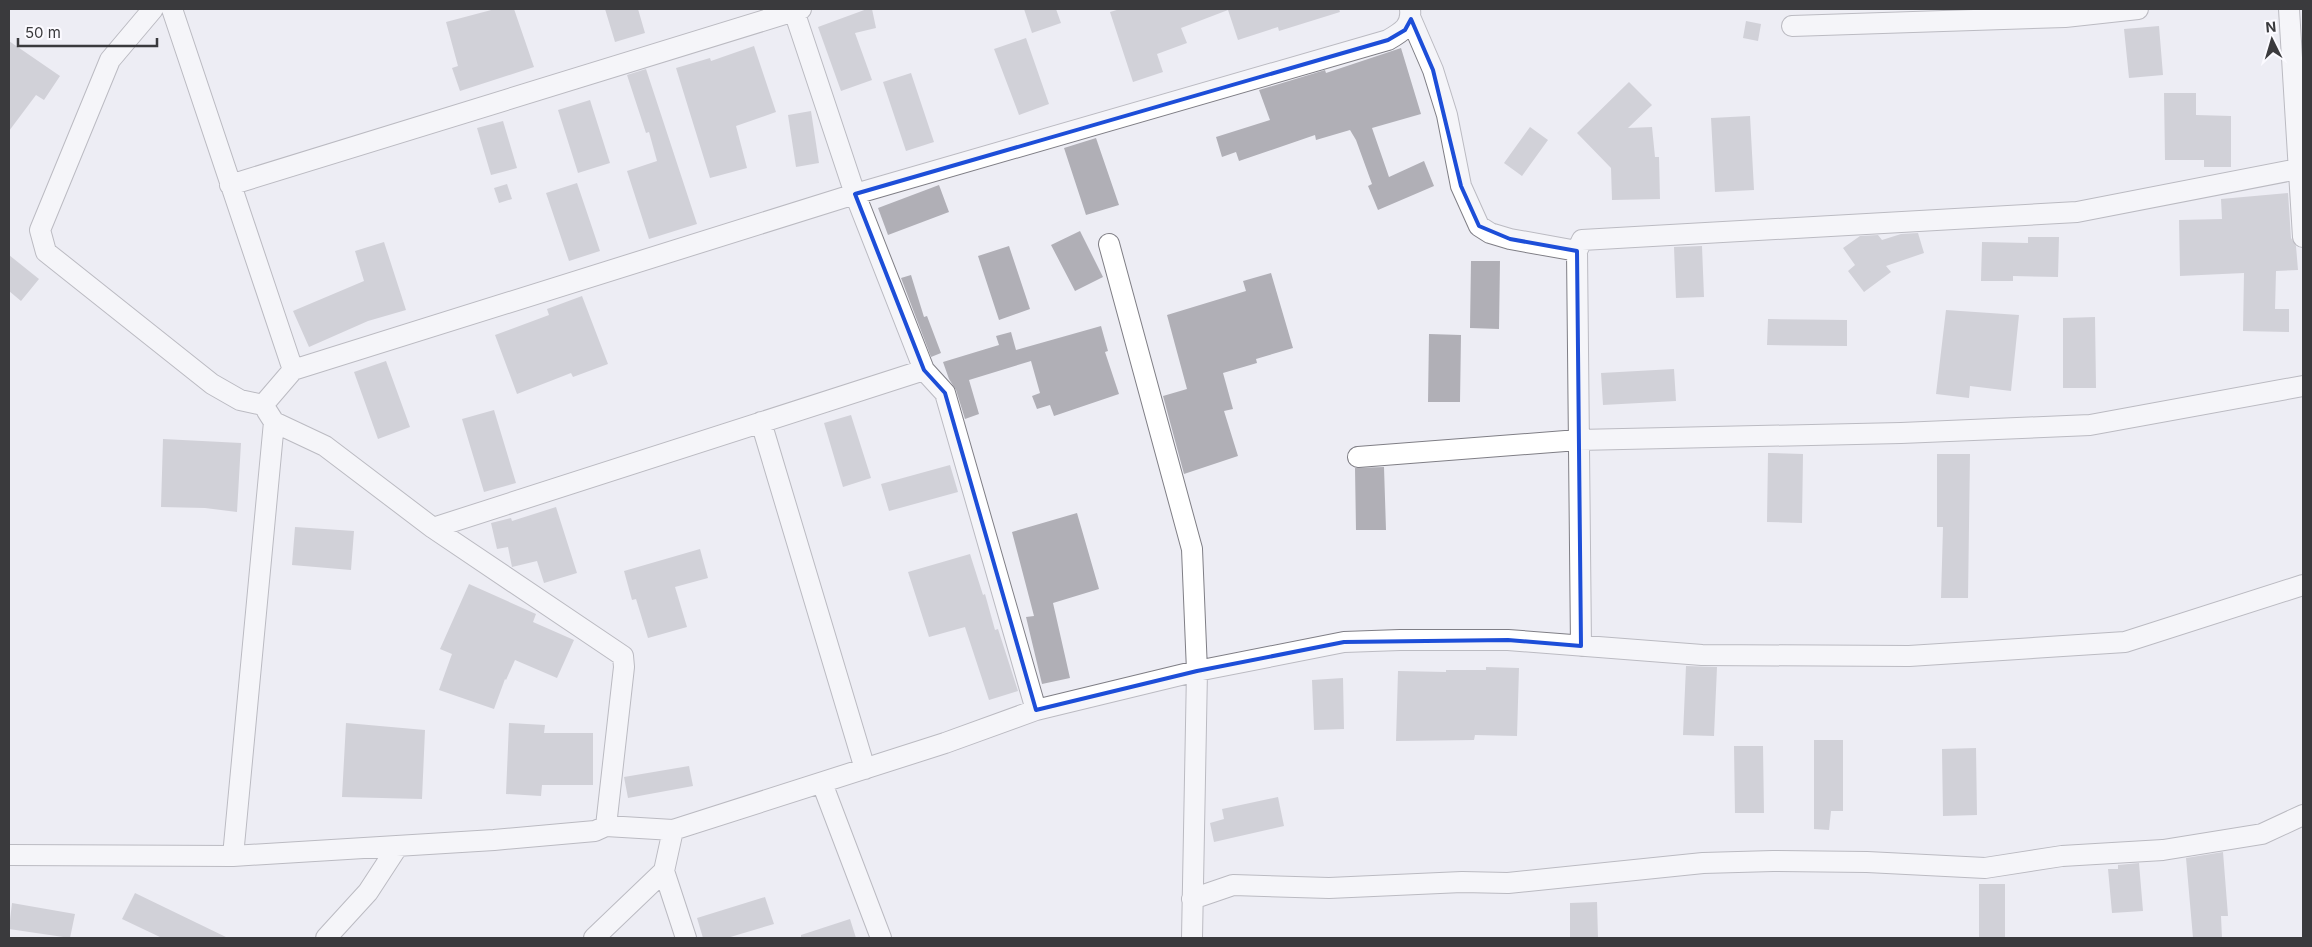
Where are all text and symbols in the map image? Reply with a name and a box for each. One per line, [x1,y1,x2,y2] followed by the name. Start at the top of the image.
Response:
[18,15,156,47] scale bar
[2247,15,2297,65] north arrow
[2265,18,2277,35] text: N
[25,23,61,42] text: 50 m

